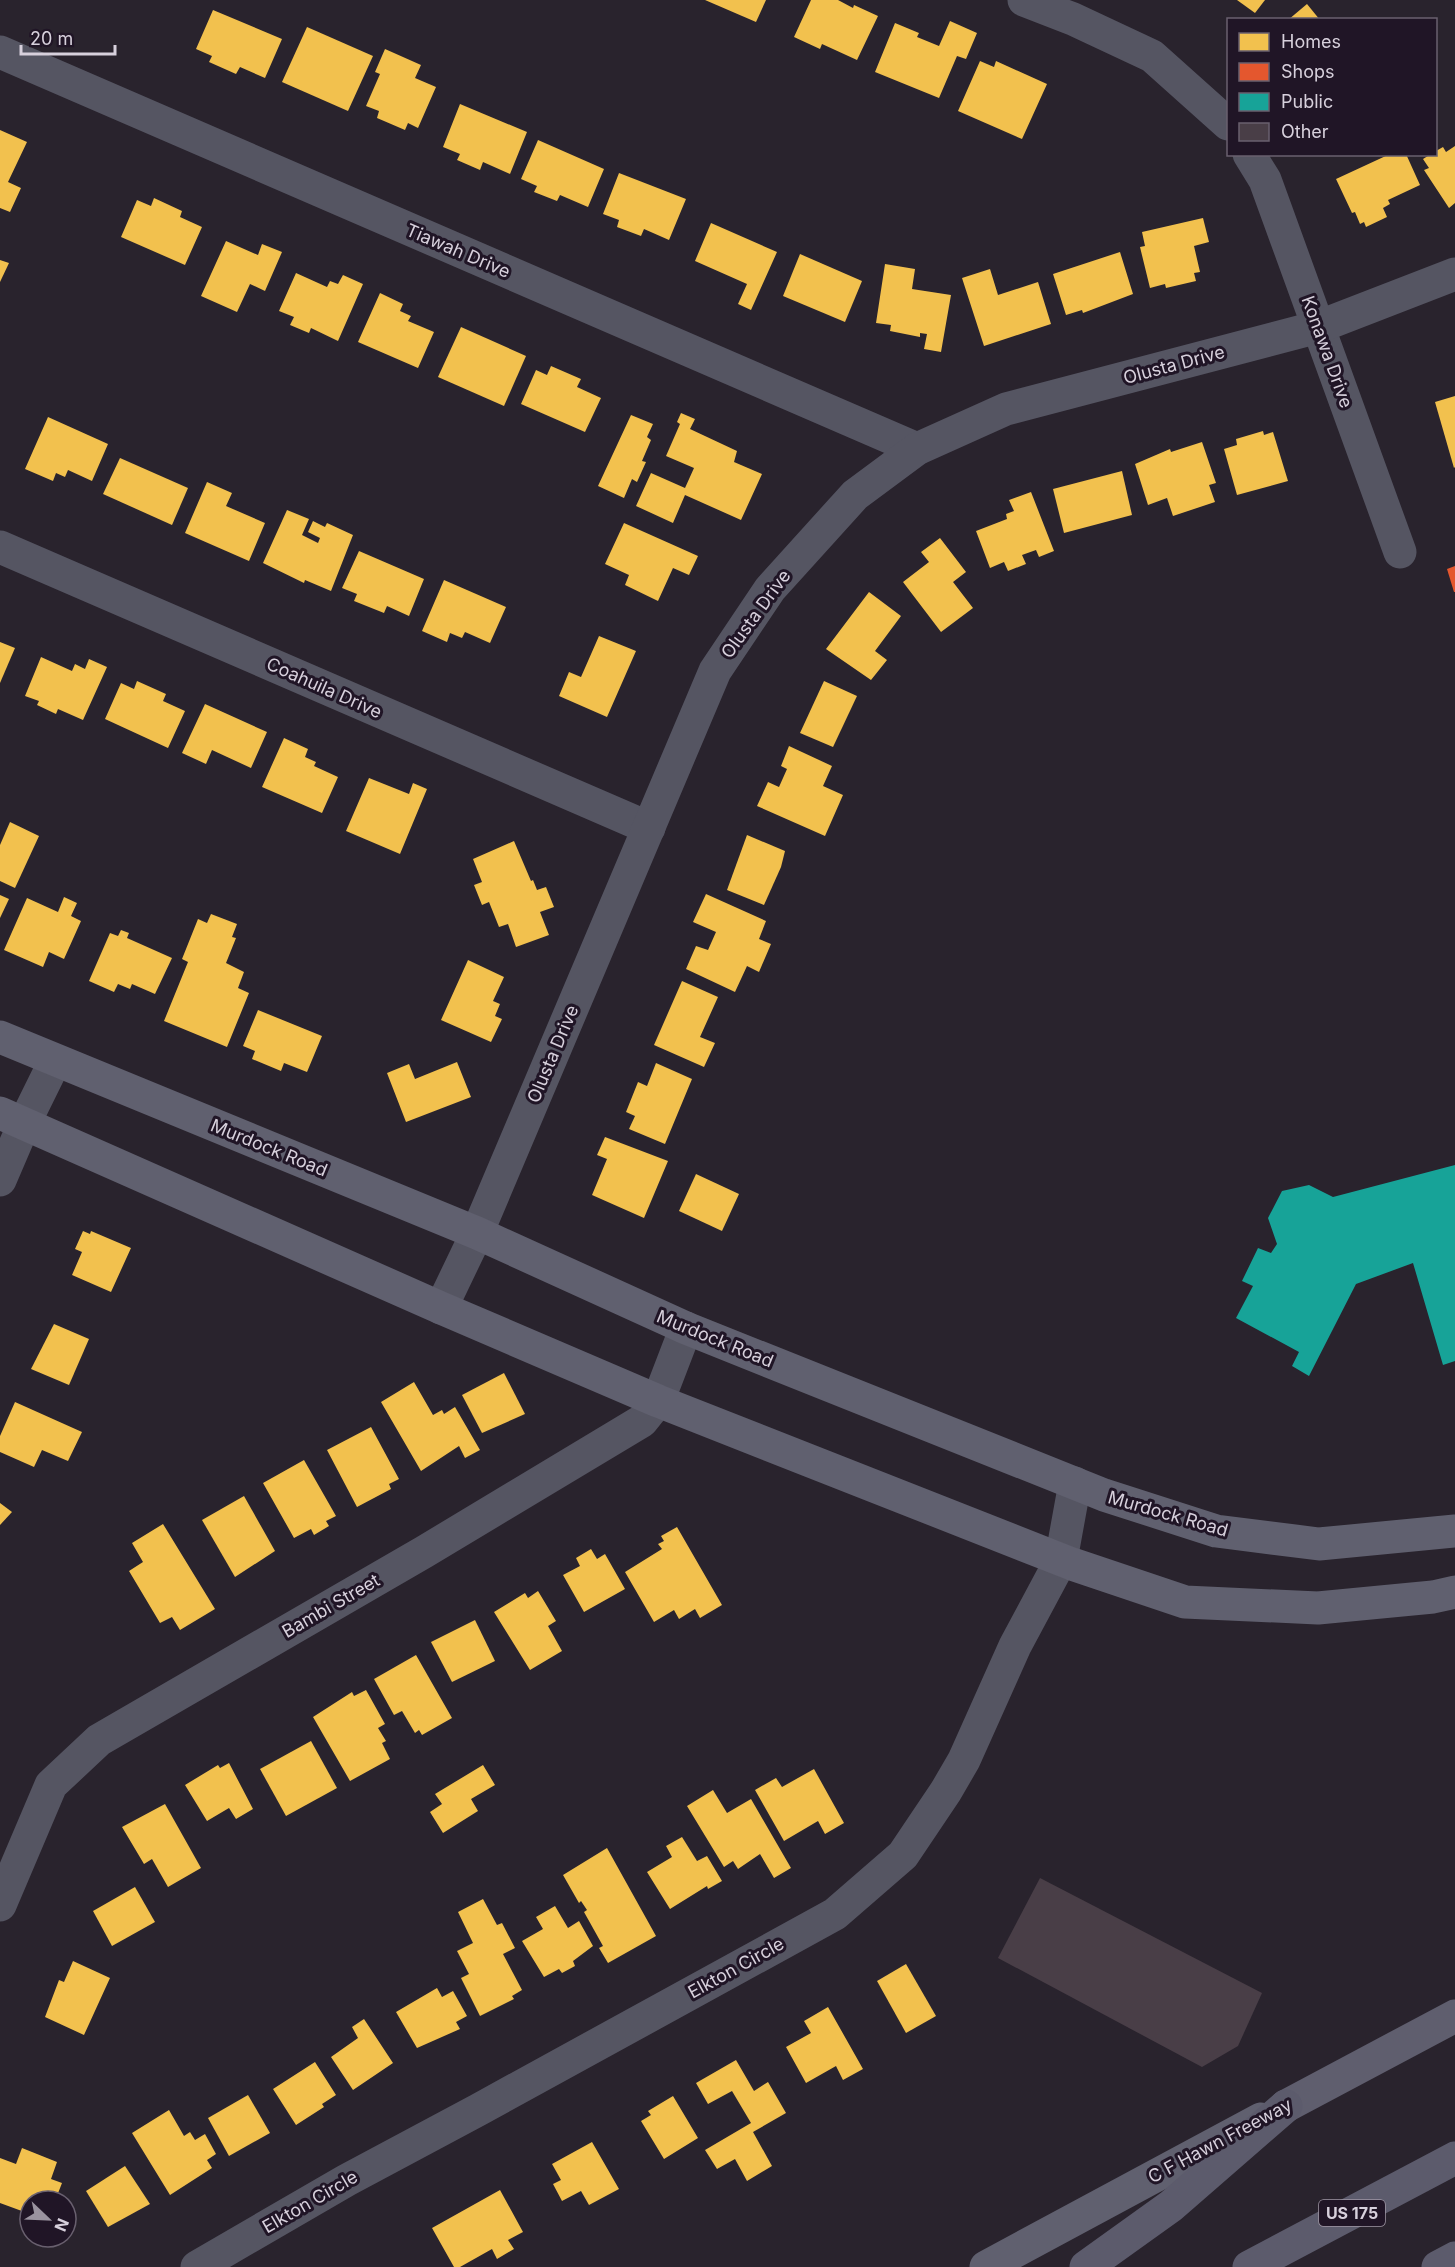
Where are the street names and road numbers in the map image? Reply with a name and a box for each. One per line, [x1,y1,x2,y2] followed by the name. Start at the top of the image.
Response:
[403,219,514,282] street label: Tiawah Drive
[1298,293,1357,411] street label: Konawa Drive
[1121,341,1227,388] street label: Olusta Drive
[717,565,795,662] street label: Olusta Drive
[263,653,385,722] street label: Coahuila Drive
[523,1002,583,1106] street label: Olusta Drive
[208,1115,331,1180] street label: Murdock Road
[654,1306,777,1371] street label: Murdock Road
[1106,1486,1231,1541] street label: Murdock Road
[278,1569,383,1642] street label: Bambi Street
[684,1933,787,2003] street label: Elkton Circle
[1144,2094,1295,2187] street label: C F Hawn Freeway
[258,2166,361,2237] street label: Elkton Circle
[1319,2200,1385,2226] road number: US 175

